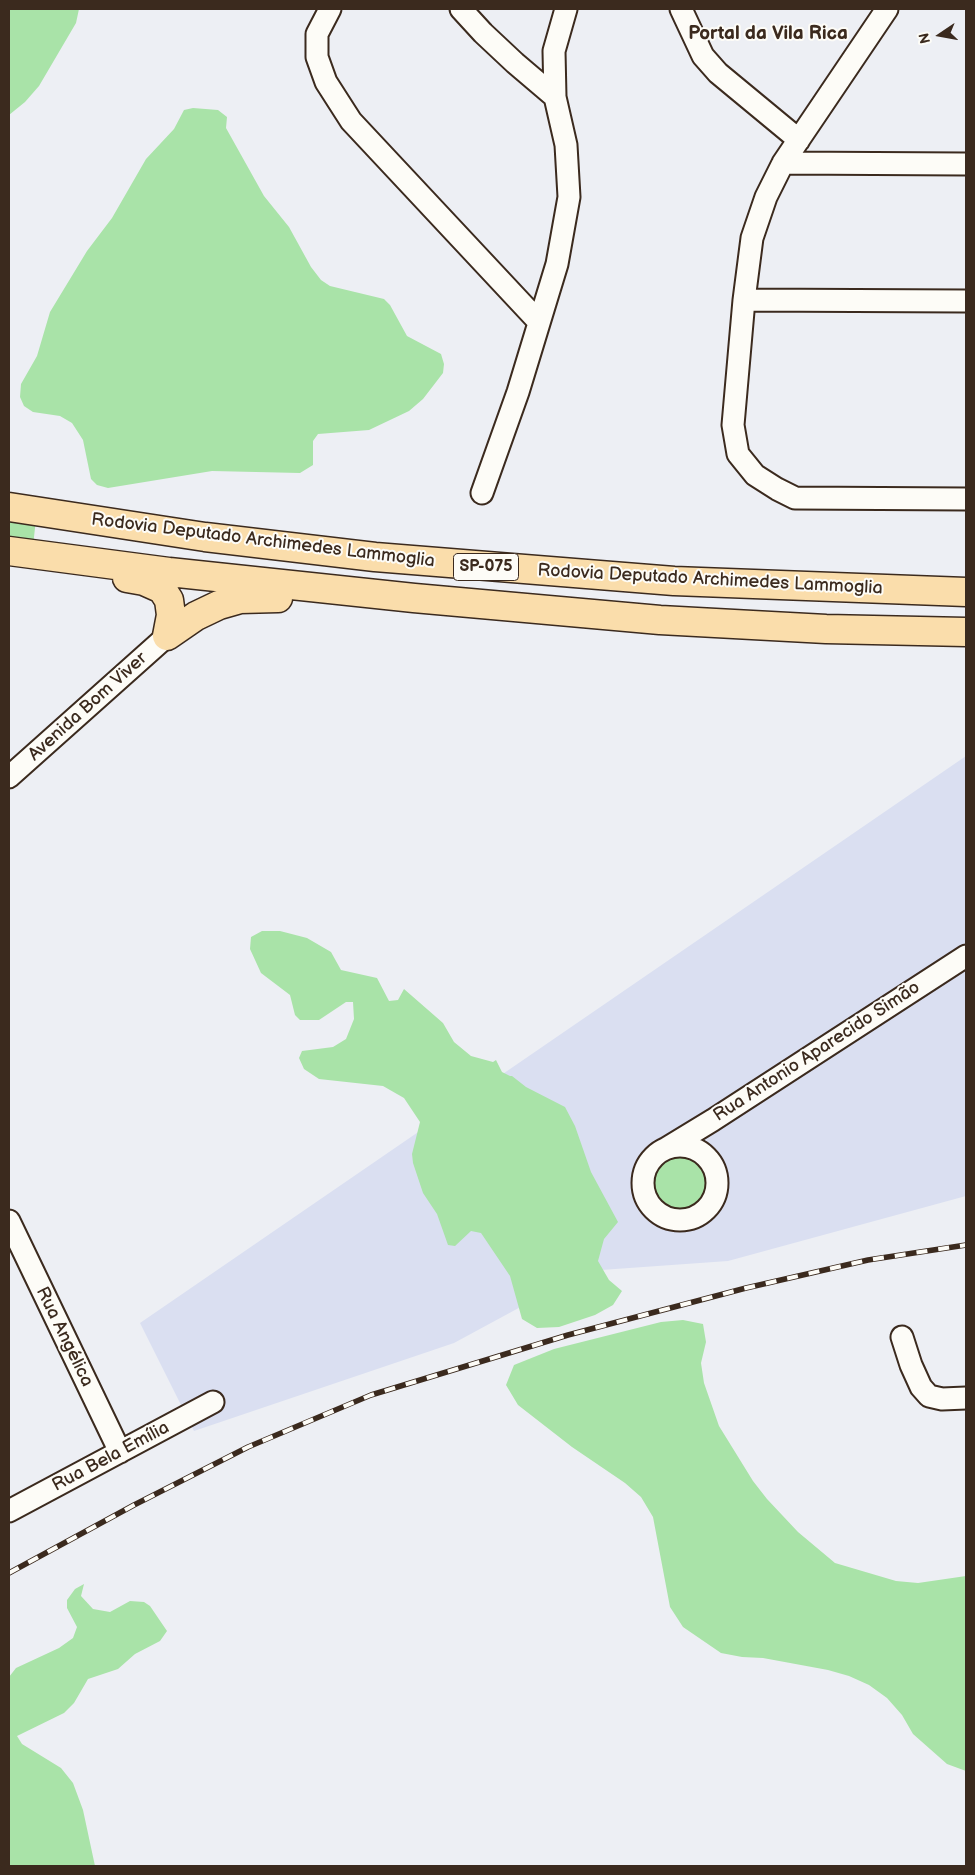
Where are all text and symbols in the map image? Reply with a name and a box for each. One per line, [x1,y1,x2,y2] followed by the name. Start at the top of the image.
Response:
[915,10,965,60] north arrow
[688,23,848,45] district label: Portal da Vila Rica
[915,31,934,45] text: N
[90,509,436,573] street label: Rodovia Deputado Archimedes Lammoglia
[454,554,518,580] road number: SP-075
[537,560,883,600] street label: Rodovia Deputado Archimedes Lammoglia
[24,648,152,766] street label: Avenida Bom Viver
[710,977,924,1127] street label: Rua Antonio Aparecido Simão
[31,1284,97,1390] street label: Rua Angélica
[49,1417,173,1497] street label: Rua Bela Emília

